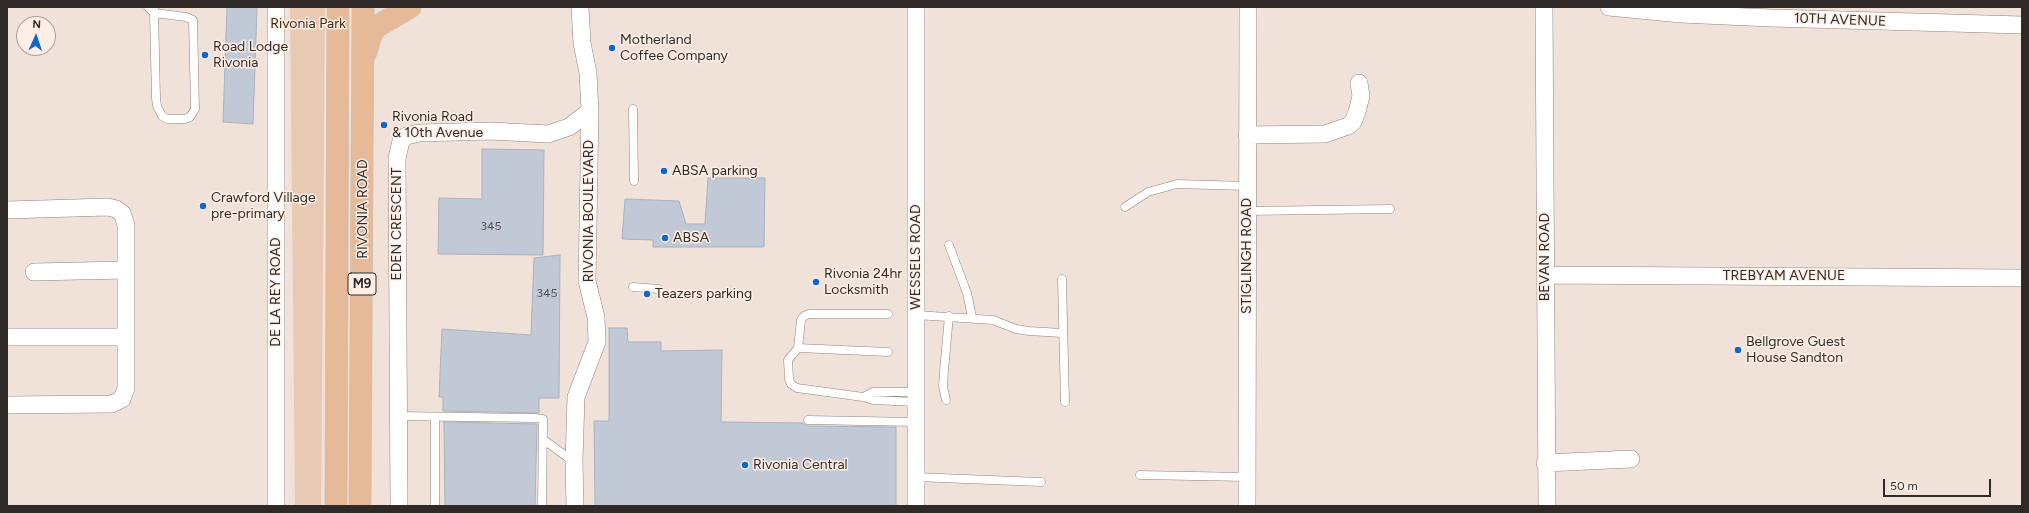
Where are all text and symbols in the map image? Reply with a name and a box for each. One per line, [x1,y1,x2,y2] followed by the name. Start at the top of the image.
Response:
[1794,10,1886,30] street label: 10TH AVENUE
[16,16,56,56] north arrow
[270,16,346,32] park label: Rivonia Park
[32,18,41,31] text: N
[620,32,728,64] place label: Motherland Coffee Company
[213,39,288,72] place label: Road Lodge Rivonia
[607,43,617,53] marker: Motherland Coffee Company
[200,50,210,60] marker: Road Lodge Rivonia
[392,109,483,142] place label: Rivonia Road & 10th Avenue
[379,120,389,130] marker: Rivonia Road & 10th Avenue
[581,140,597,282] street label: RIVONIA BOULEVARD
[355,159,371,259] street label: RIVONIA ROAD
[672,163,758,179] place label: ABSA parking
[659,166,669,176] marker: ABSA parking
[389,167,405,281] street label: EDEN CRESCENT
[211,190,316,222] place label: Crawford Village pre-primary
[1239,198,1255,314] street label: STIGLINGH ROAD
[198,201,208,211] marker: Crawford Village pre-primary
[908,204,924,310] street label: WESSELS ROAD
[1537,213,1553,301] street label: BEVAN ROAD
[481,219,501,233] house number: 345
[673,230,709,246] place label: ABSA
[660,233,670,243] marker: ABSA
[268,237,284,347] street label: DE LA REY ROAD
[824,266,902,298] place label: Rivonia 24hr Locksmith
[1723,268,1845,284] street label: TREBYAM AVENUE
[348,273,376,295] road number: M9
[811,277,821,287] marker: Rivonia 24hr Locksmith
[537,286,557,300] house number: 345
[655,286,752,302] place label: Teazers parking
[642,289,652,299] marker: Teazers parking
[1746,334,1845,366] place label: Bellgrove Guest House Sandton
[1733,345,1743,355] marker: Bellgrove Guest House Sandton
[753,457,848,473] place label: Rivonia Central
[740,460,750,470] marker: Rivonia Central
[1885,471,1993,497] scale bar
[1890,479,1918,493] text: 50 m

